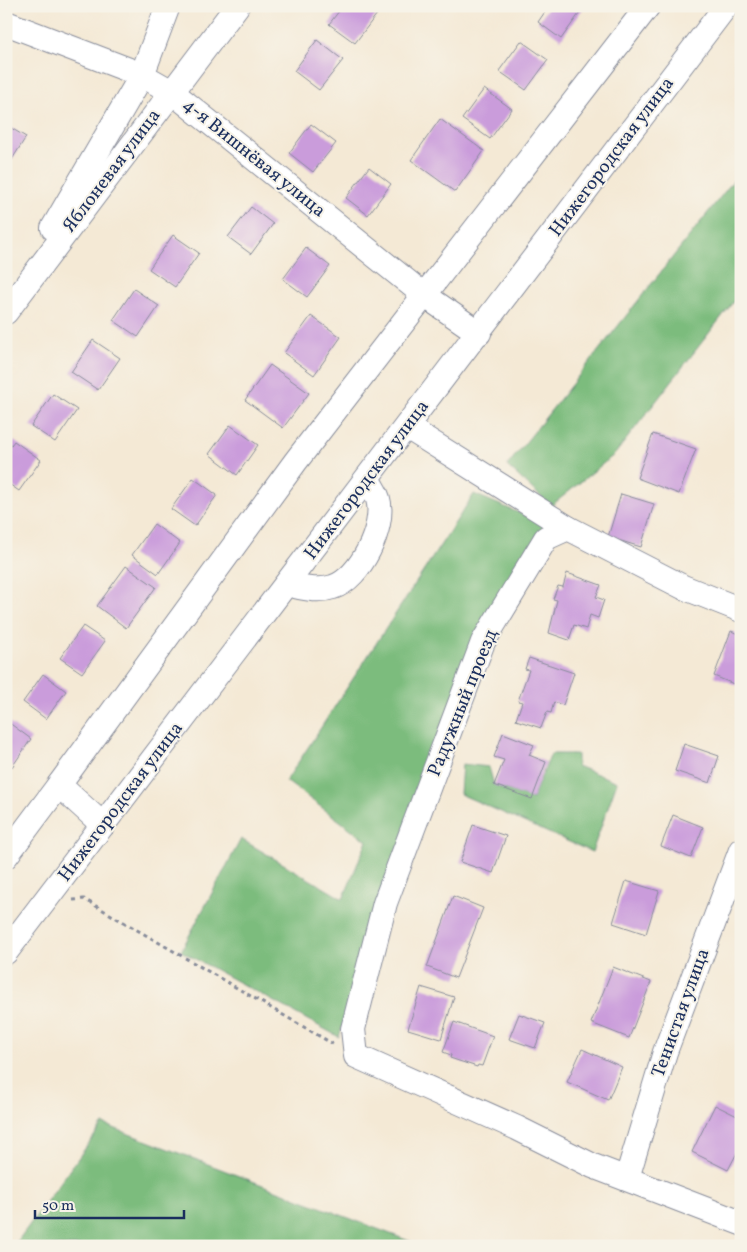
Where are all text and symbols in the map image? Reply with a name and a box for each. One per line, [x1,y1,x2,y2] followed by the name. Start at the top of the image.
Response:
[543,72,681,242] street label: Нижегородская улица
[177,92,331,224] street label: 4-я Вишнёвая улица
[57,104,167,238] street label: Яблоневая улица
[298,395,436,565] street label: Нижегородская улица
[422,625,505,781] street label: Радужный проезд
[52,717,190,887] street label: Нижегородская улица
[646,945,716,1081] street label: Тенистая улица
[35,1187,184,1219] scale bar
[42,1196,74,1217] text: 50 m

